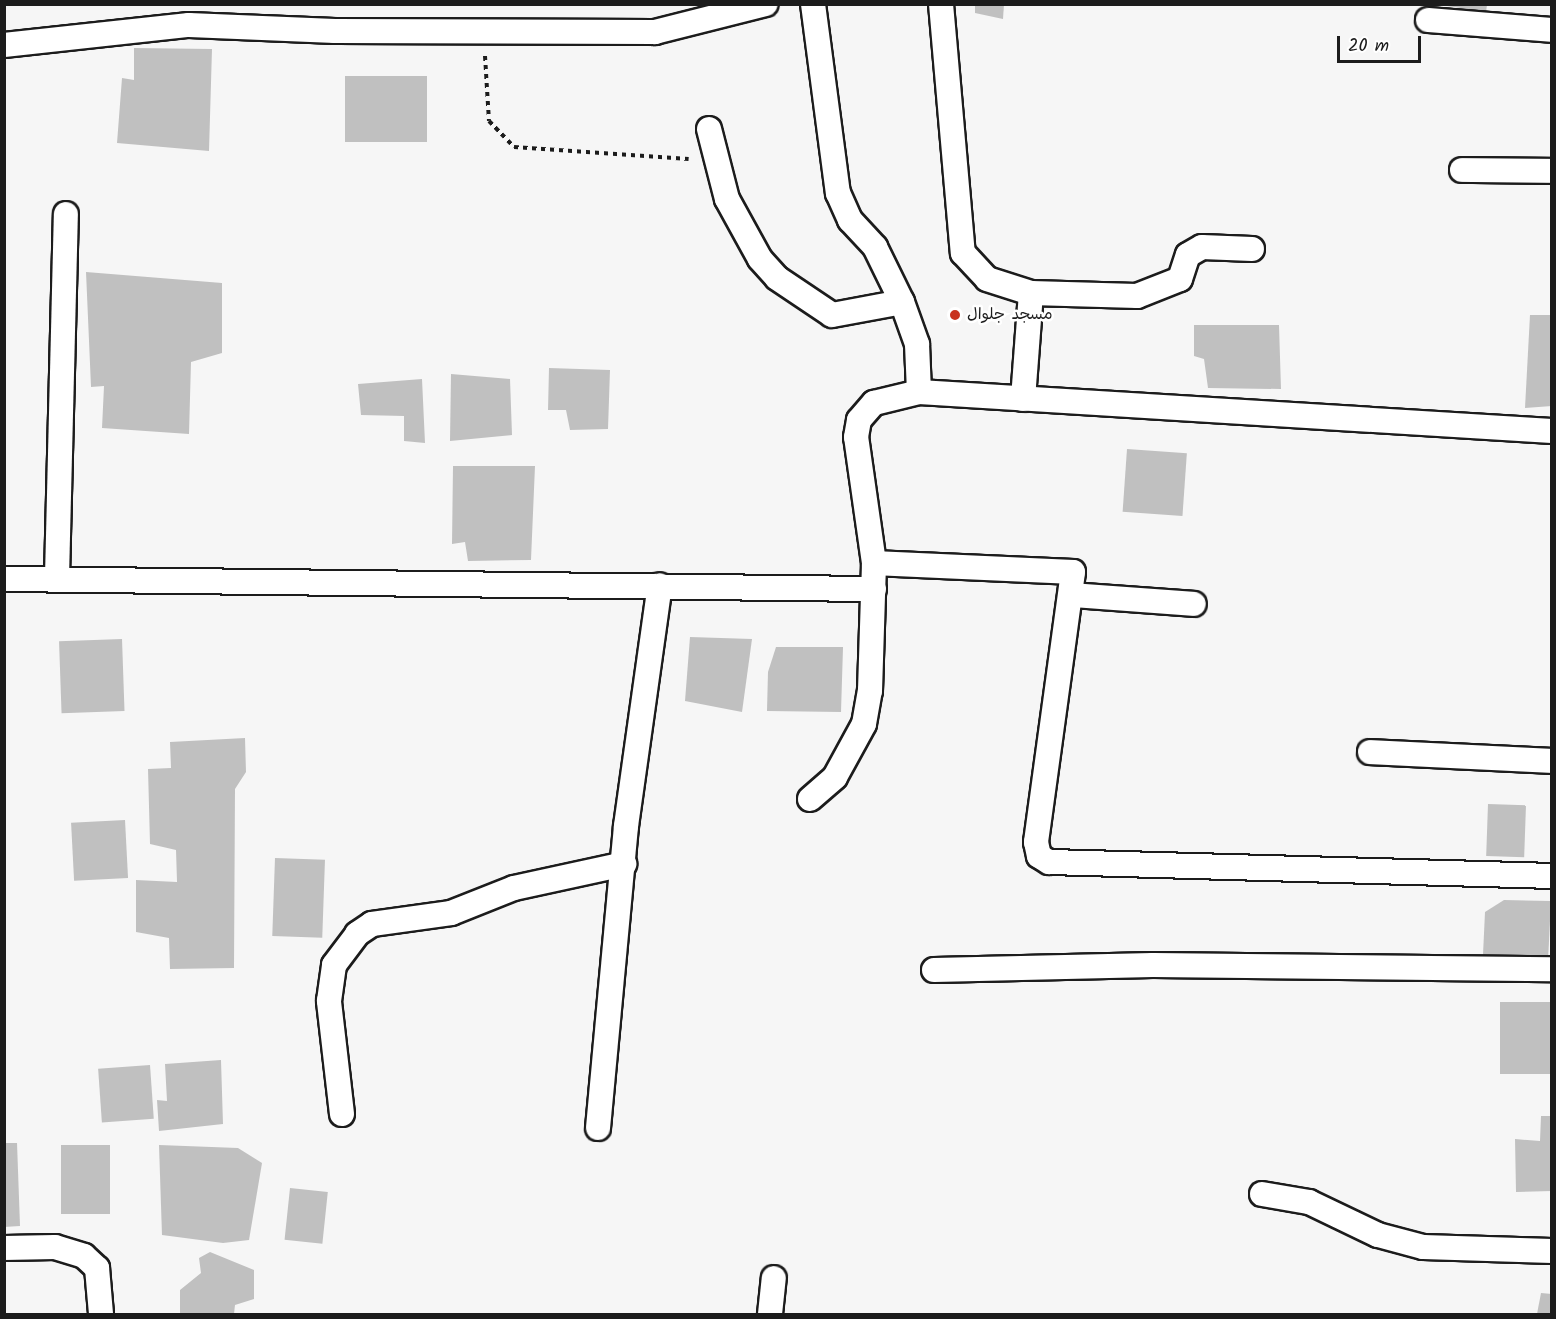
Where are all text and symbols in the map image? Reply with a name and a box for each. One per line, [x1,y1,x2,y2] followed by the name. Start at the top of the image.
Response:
[1340,24,1424,62] scale bar
[1348,32,1389,61] text: 20 m
[967,305,1052,325] place label: مسجد جلوال
[948,308,962,322] marker: مسجد جلوال

